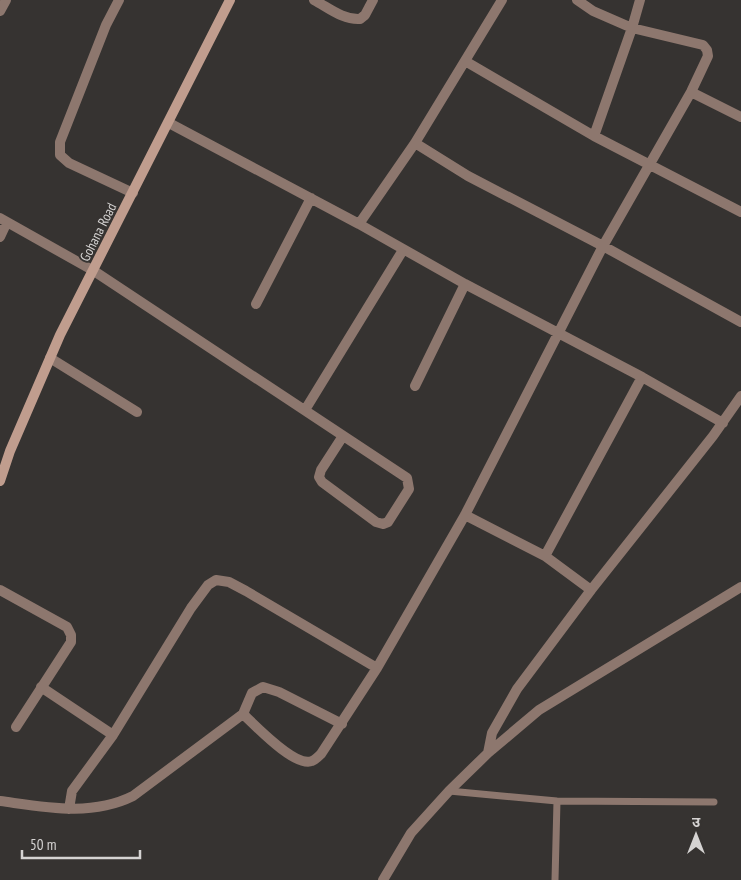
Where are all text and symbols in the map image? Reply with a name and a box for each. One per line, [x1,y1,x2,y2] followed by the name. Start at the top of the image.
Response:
[76,200,120,264] street label: Gohana Road
[671,810,721,860] north arrow
[692,813,701,831] text: उ
[22,828,140,860] scale bar
[30,835,56,854] text: 50 m

